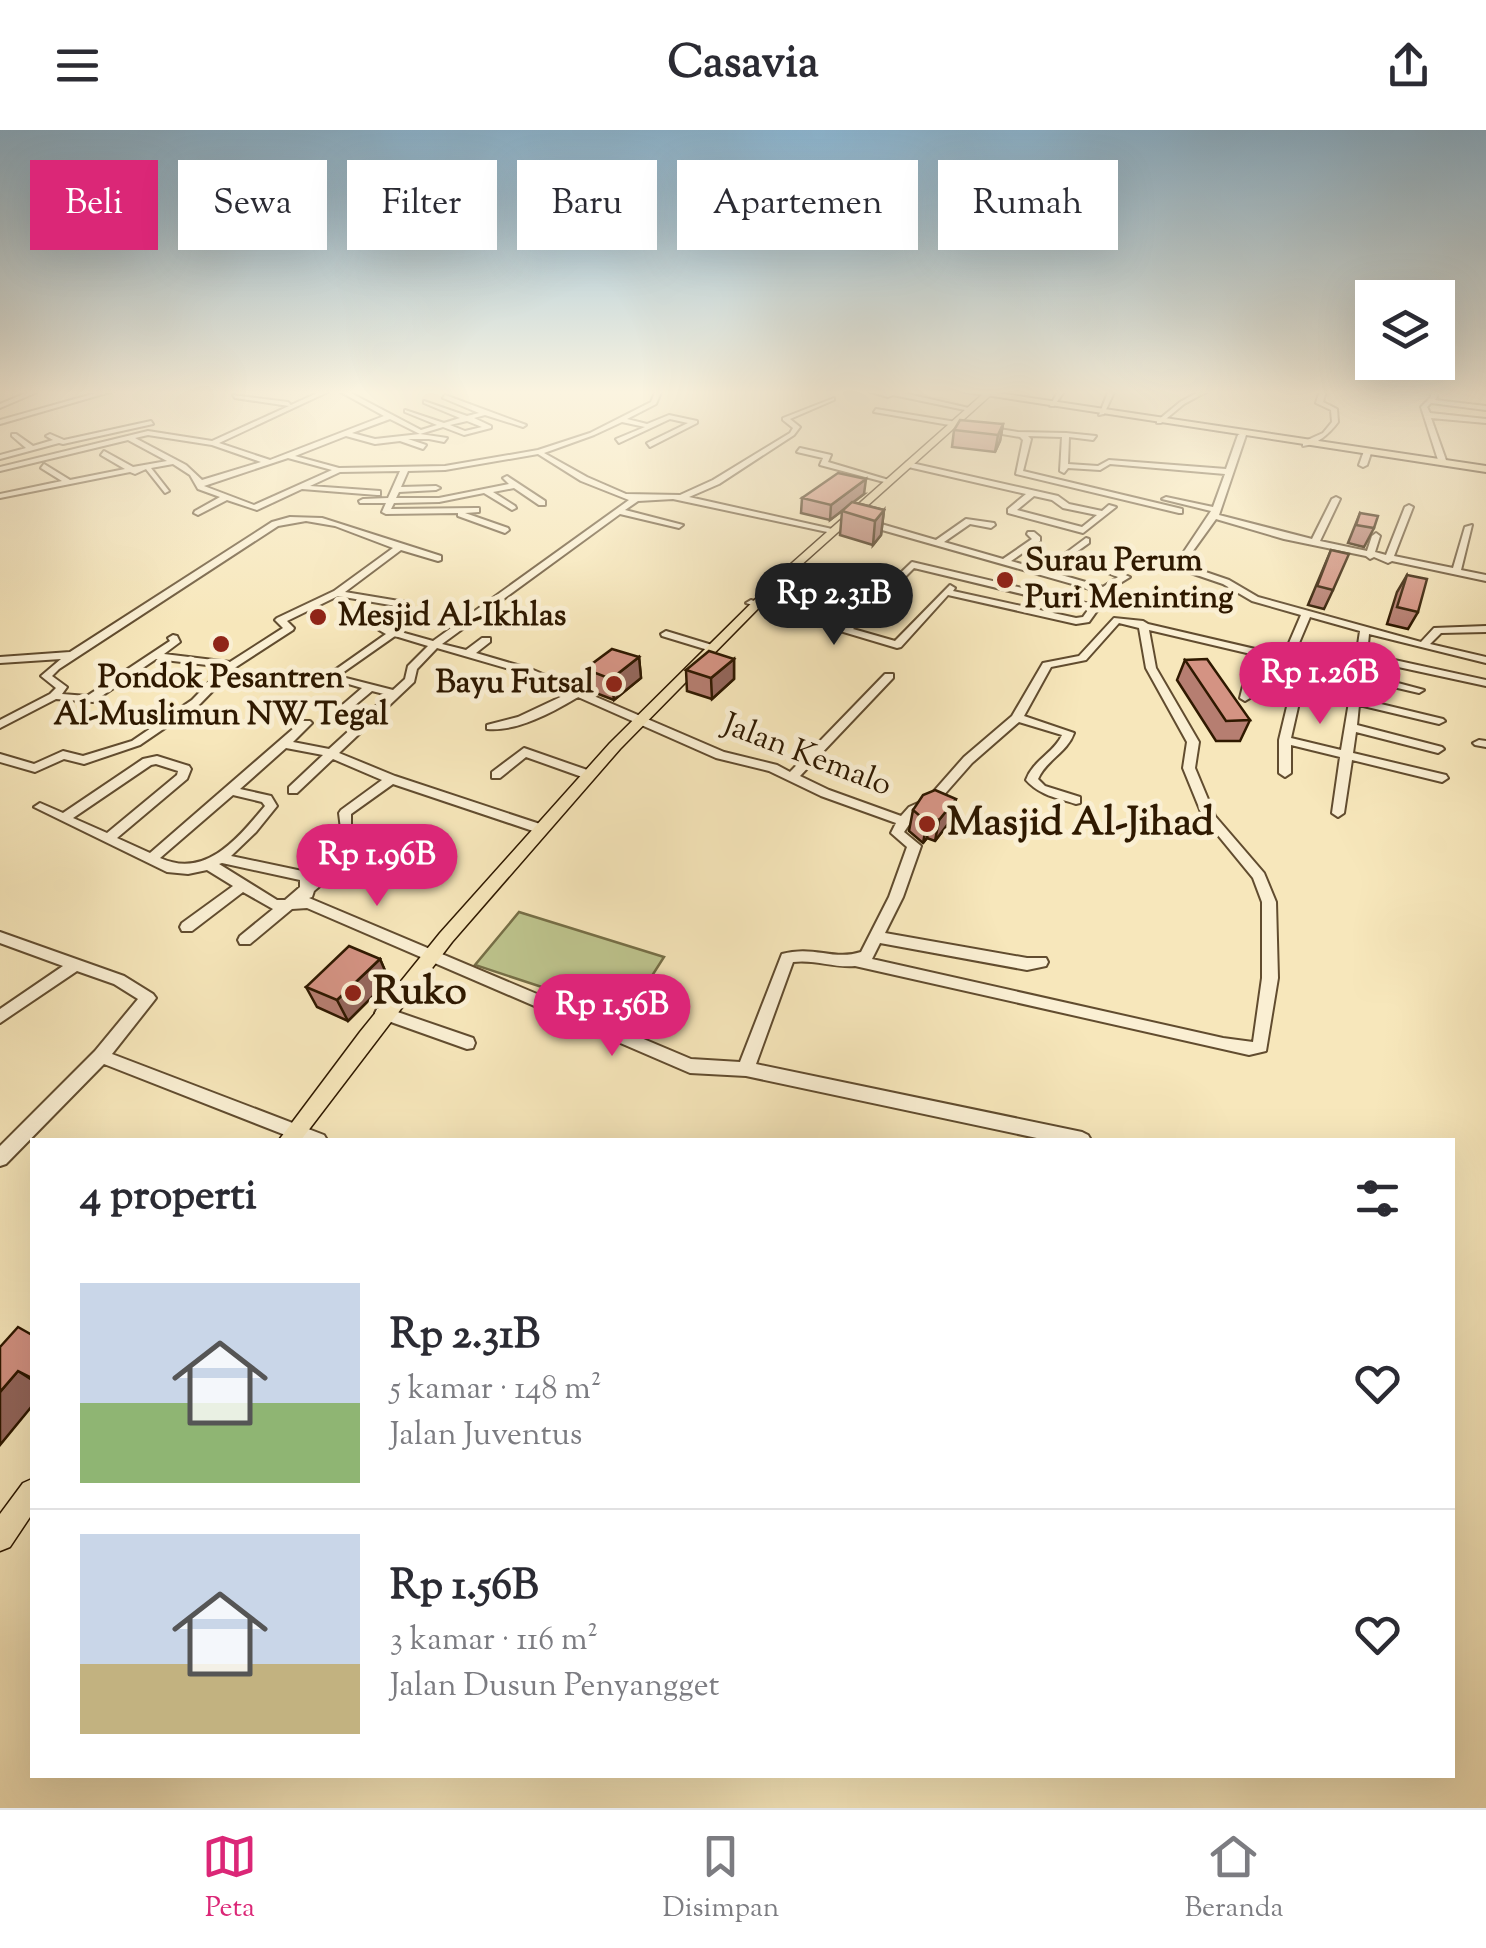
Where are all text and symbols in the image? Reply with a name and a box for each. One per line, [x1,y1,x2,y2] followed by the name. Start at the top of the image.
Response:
[667,33,819,98] text: Casavia
[50,38,105,93] icon: menu
[1381,38,1436,93] icon: share
[30,160,158,250] chip: Beli
[178,160,327,250] chip: Sewa
[347,160,497,250] chip: Filter
[517,160,657,250] chip: Baru
[677,160,918,250] chip: Apartemen
[938,160,1118,250] chip: Rumah
[1355,280,1455,380] map controls
[1355,280,1455,380] button: layers
[1025,539,1234,622] place label: Surau Perum Puri Meninting
[731,563,937,648] pin: Rp 2.31B
[994,569,1016,591] marker: Surau Perum Puri Meninting
[777,572,891,618] text: Rp 2.31B
[338,594,566,640] place label: Mesjid Al-Ikhlas
[307,606,329,628] marker: Mesjid Al-Ikhlas
[210,633,232,655] marker: Pondok Pesantren Al-Muslimun NW Tegal
[1217,642,1423,727] pin: Rp 1.26B
[1261,651,1379,697] text: Rp 1.26B
[53,656,389,739] place label: Pondok Pesantren Al-Muslimun NW Tegal
[435,661,594,707] place label: Bayu Futsal
[603,673,625,695] marker: Bayu Futsal
[714,702,898,809] street label: Jalan Kemalo
[947,796,1214,853] place label: Masjid Al-Jihad
[916,813,938,835] marker: Masjid Al-Jihad
[274,824,480,909] pin: Rp 1.96B
[318,833,436,879] text: Rp 1.96B
[373,965,467,1022] place label: Ruko
[509,974,715,1059] pin: Rp 1.56B
[342,982,364,1004] marker: Ruko
[555,983,669,1029] text: Rp 1.56B
[80,1168,257,1228] text: 4 properti
[1350,1171,1405,1226] icon: filters
[390,1307,540,1367] text: Rp 2.31B
[160,1323,280,1443] icon: home
[1350,1356,1405,1411] icon: heart
[390,1367,602,1413] text: 5 kamar · 148 m²
[390,1413,582,1459] text: Jalan Juventus
[390,1558,539,1618] text: Rp 1.56B
[160,1574,280,1694] icon: home
[1350,1607,1405,1662] icon: heart
[390,1618,598,1664] text: 3 kamar · 116 m²
[390,1664,719,1710] text: Jalan Dusun Penyangget
[202,1829,257,1929] tab: Peta
[662,1829,779,1929] tab: Disimpan
[1184,1829,1283,1929] tab: Beranda

